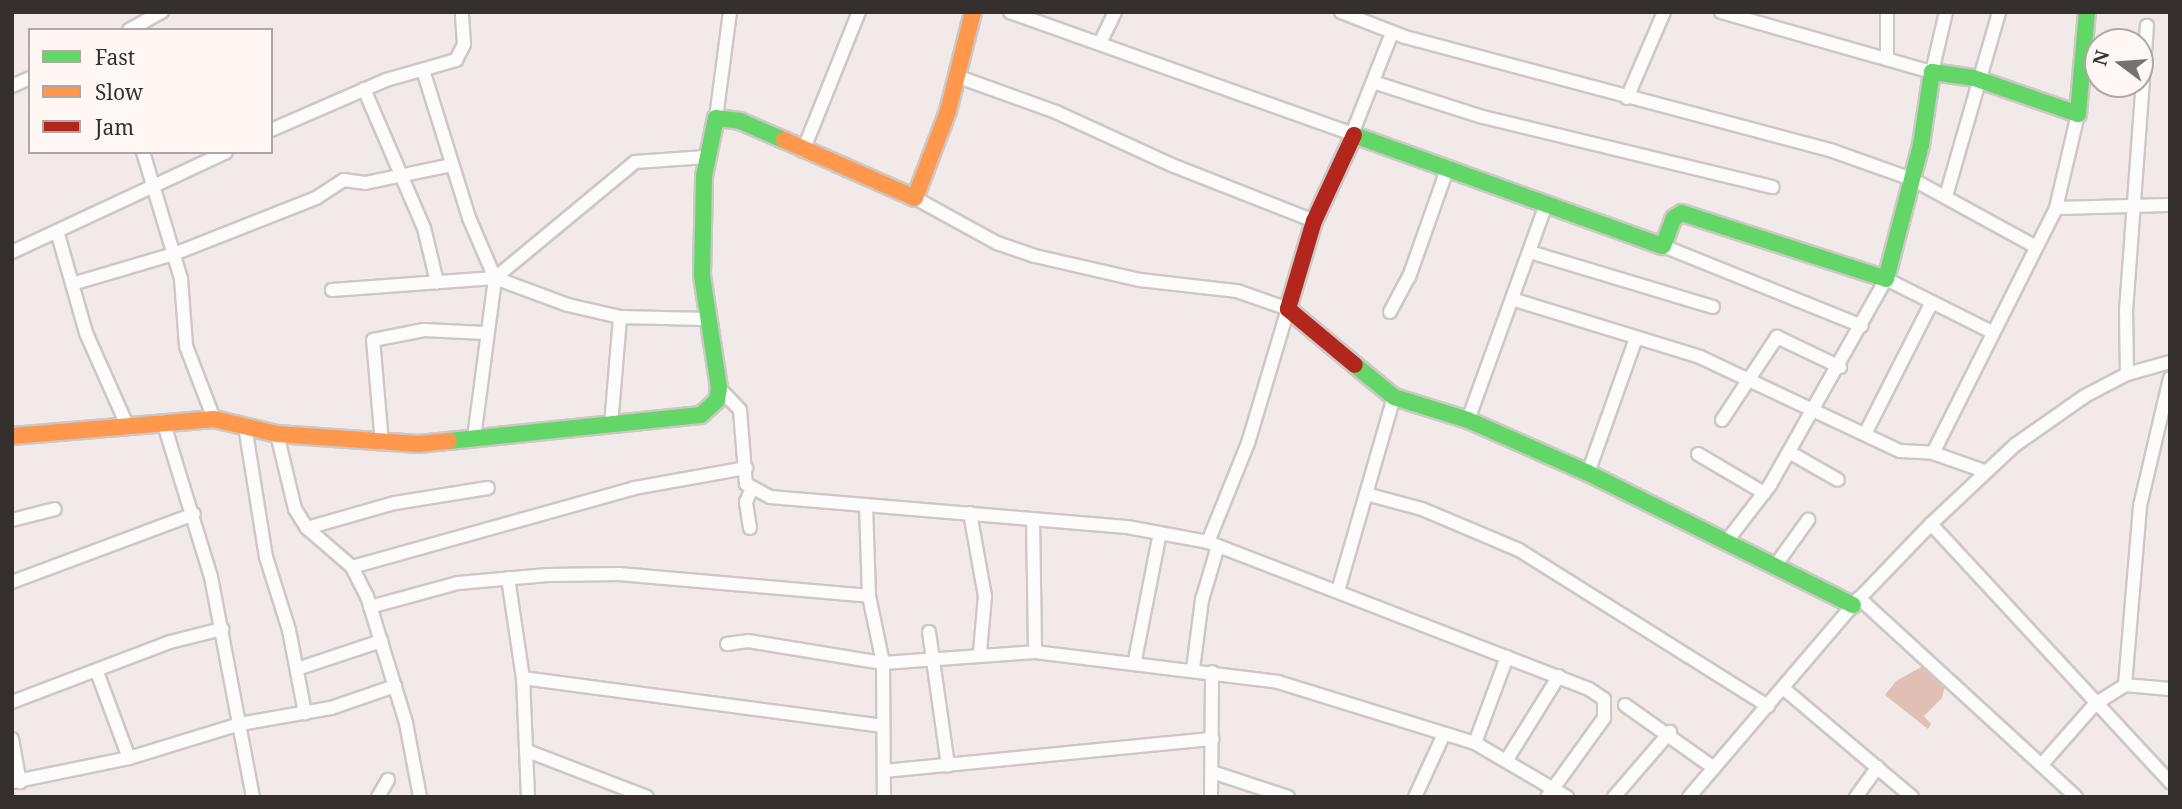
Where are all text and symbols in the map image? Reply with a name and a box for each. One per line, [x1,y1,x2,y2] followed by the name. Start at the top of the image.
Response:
[28,28,273,154] legend
[2084,28,2154,98] north arrow
[95,43,135,71] text: Fast
[2086,47,2115,69] text: N
[95,78,143,106] text: Slow
[95,113,134,141] text: Jam

